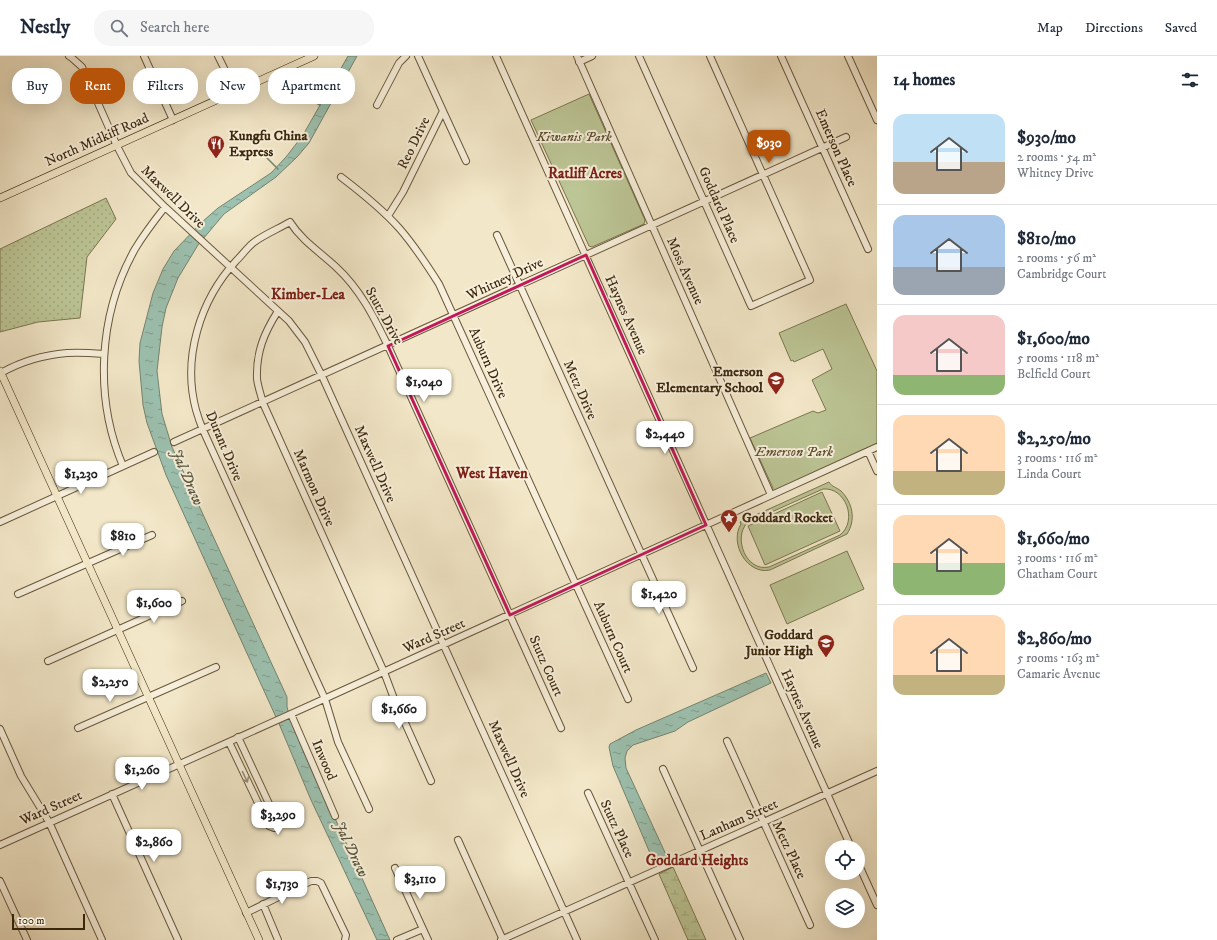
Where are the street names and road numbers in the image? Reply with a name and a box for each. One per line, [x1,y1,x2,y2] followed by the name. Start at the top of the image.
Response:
[811,106,861,190] street label: Emerson Place
[42,109,152,171] street label: North Midkiff Road
[394,114,434,172] street label: Reo Drive
[137,162,209,232] street label: Maxwell Drive
[694,164,744,246] street label: Goddard Place
[662,234,708,308] street label: Moss Avenue
[463,253,546,305] street label: Whitney Drive
[600,272,652,358] street label: Haynes Avenue
[361,284,407,348] street label: Stutz Drive
[464,325,512,401] street label: Auburn Drive
[559,358,601,423] street label: Metz Drive
[201,408,247,484] street label: Durant Drive
[350,422,400,506] street label: Maxwell Drive
[289,447,339,530] street label: Marmon Drive
[589,598,637,676] street label: Auburn Court
[399,614,468,658] street label: Ward Street
[525,633,568,700] street label: Stutz Court
[776,666,828,752] street label: Haynes Avenue
[484,717,534,801] street label: Maxwell Drive
[307,737,341,783] street label: Inwood
[16,786,85,830] street label: Ward Street
[697,795,781,845] street label: Lanham Street
[596,797,638,861] street label: Stutz Place
[768,818,810,882] street label: Metz Place

